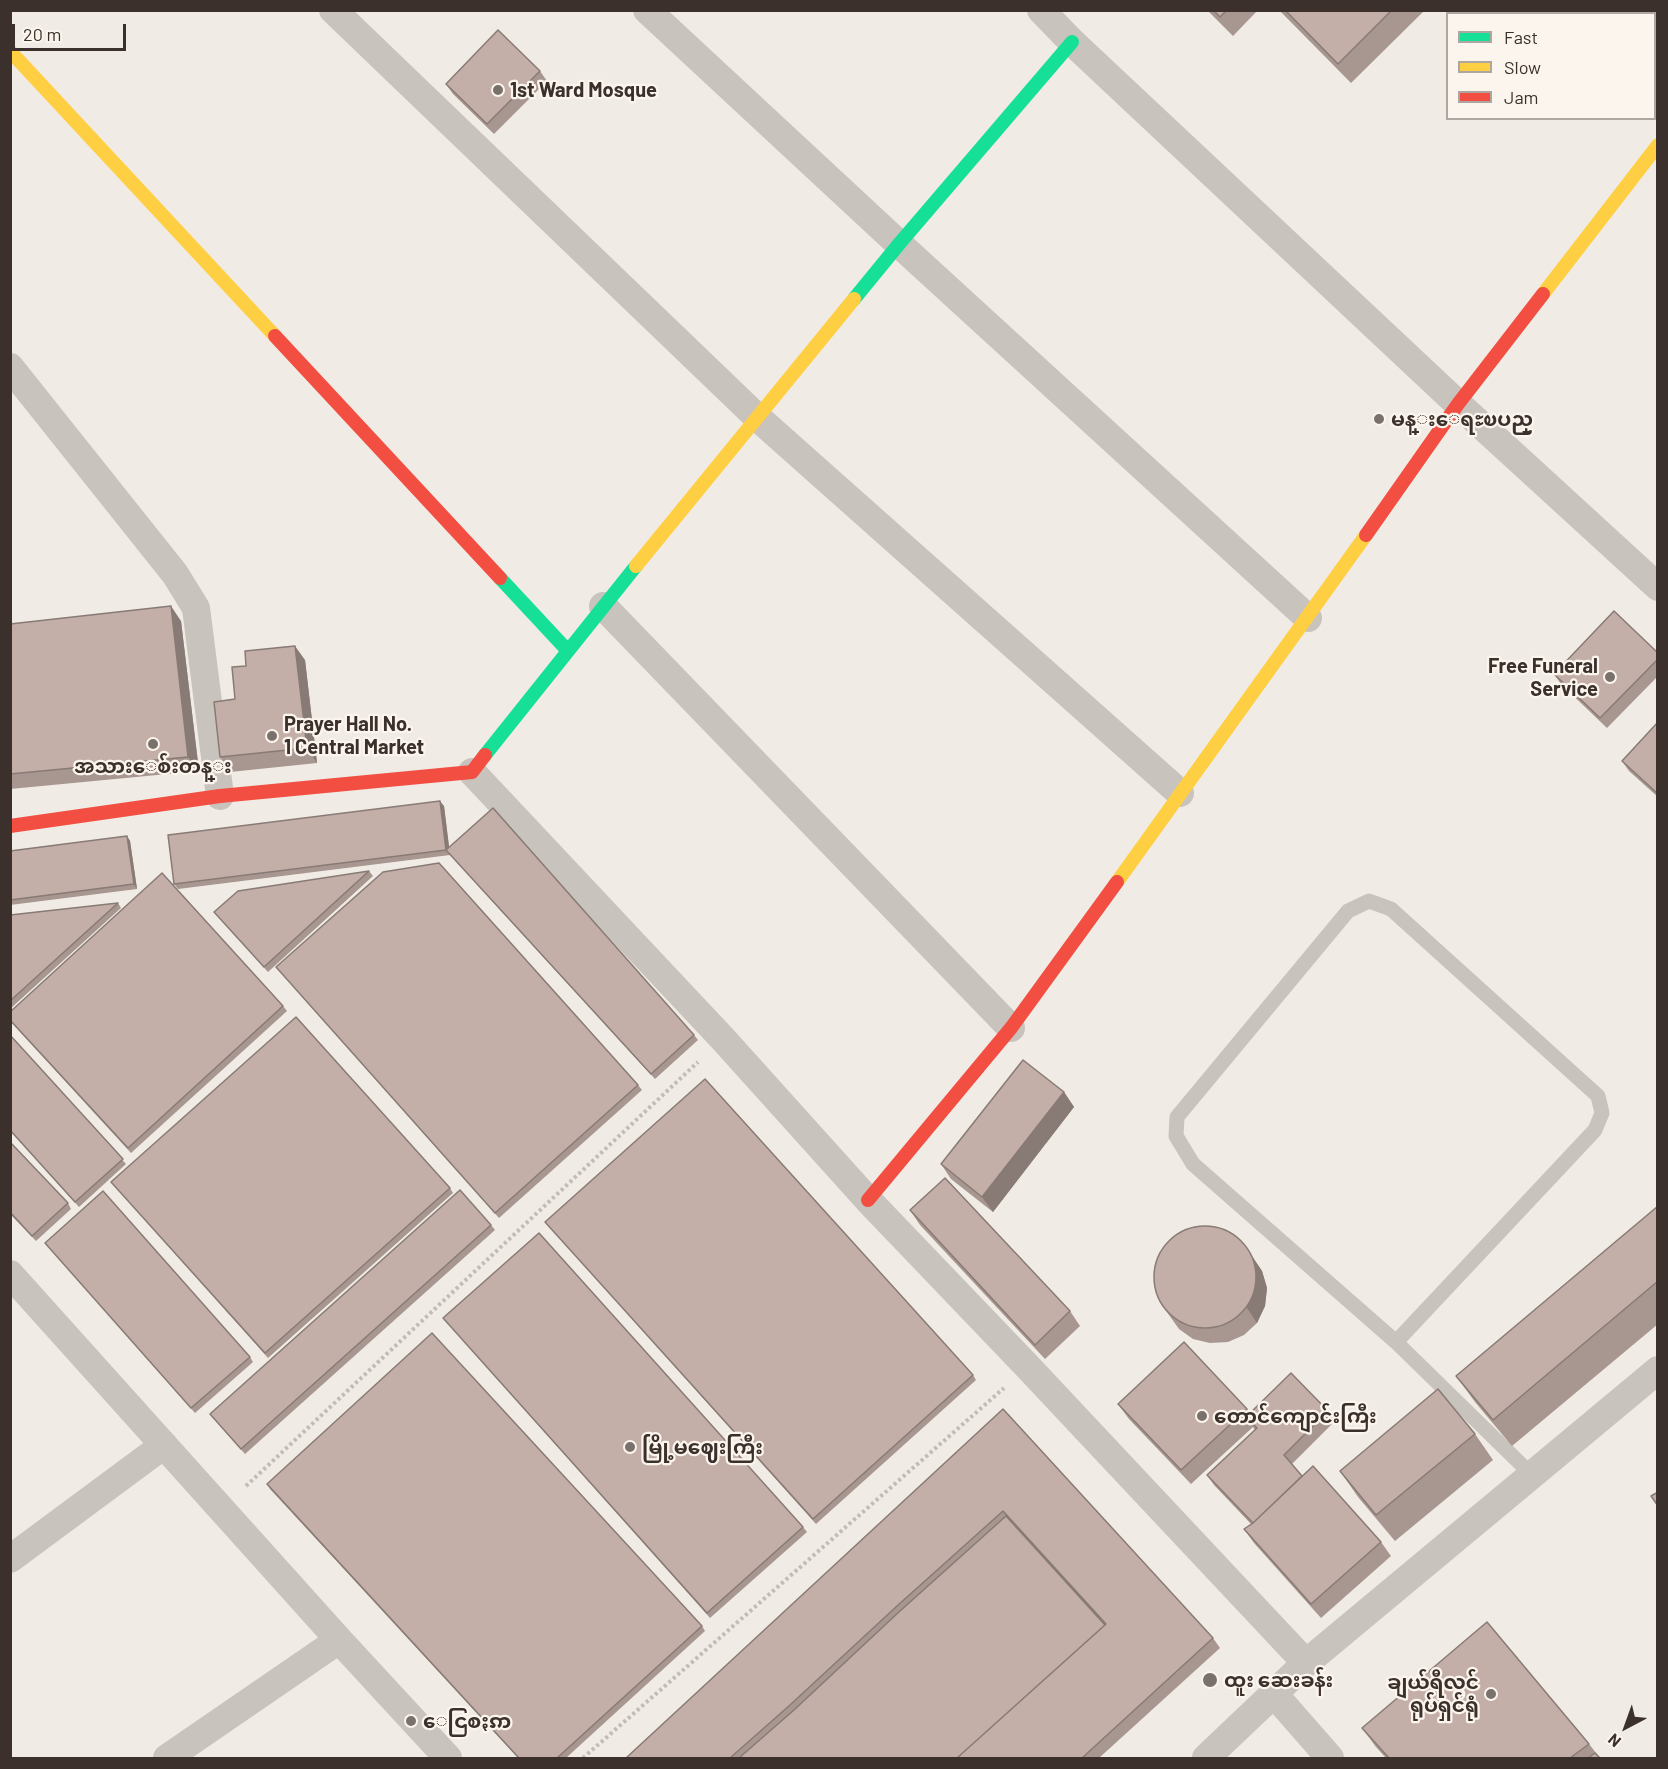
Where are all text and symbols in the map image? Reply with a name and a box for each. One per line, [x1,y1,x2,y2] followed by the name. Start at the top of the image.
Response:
[15,12,129,50] scale bar
[1446,12,1656,120] legend
[23,23,61,45] text: 20 m
[1504,26,1538,48] text: Fast
[1504,56,1541,78] text: Slow
[510,78,657,102] place label: 1st Ward Mosque
[491,83,505,97] marker: 1st Ward Mosque
[1504,86,1538,108] text: Jam
[1391,407,1533,431] place label: မန္းေရႊၿပည္
[1372,412,1386,426] marker: မန္းေရႊၿပည္
[1488,654,1598,701] place label: Free Funeral Service
[1603,670,1617,684] marker: Free Funeral Service
[284,712,424,759] place label: Prayer Hall No. 1 Central Market
[265,729,279,743] marker: Prayer Hall No. 1 Central Market
[146,737,160,751] marker: အသားေစ်းတန္း
[74,754,232,778] place label: အသားေစ်းတန္း
[1214,1404,1377,1428] place label: တောင်ကျောင်းကြီး
[1195,1409,1209,1423] marker: တောင်ကျောင်းကြီး
[642,1435,763,1459] place label: မြို့မဈေးကြီး
[623,1440,637,1454] marker: မြို့မဈေးကြီး
[1224,1668,1333,1692] place label: ထူး ဆေးခန်း
[1387,1670,1479,1717] place label: ချယ်ရီလွင် ရုပ်ရှင်ရုံ
[1201,1671,1219,1689] marker: ထူး ဆေးခန်း
[1484,1687,1498,1701] marker: ချယ်ရီလွင် ရုပ်ရှင်ရုံ
[1596,1697,1656,1757] north arrow
[423,1709,511,1733] place label: ေငြစႏၵာ
[404,1714,418,1728] marker: ေငြစႏၵာ
[1604,1730,1624,1752] text: N

